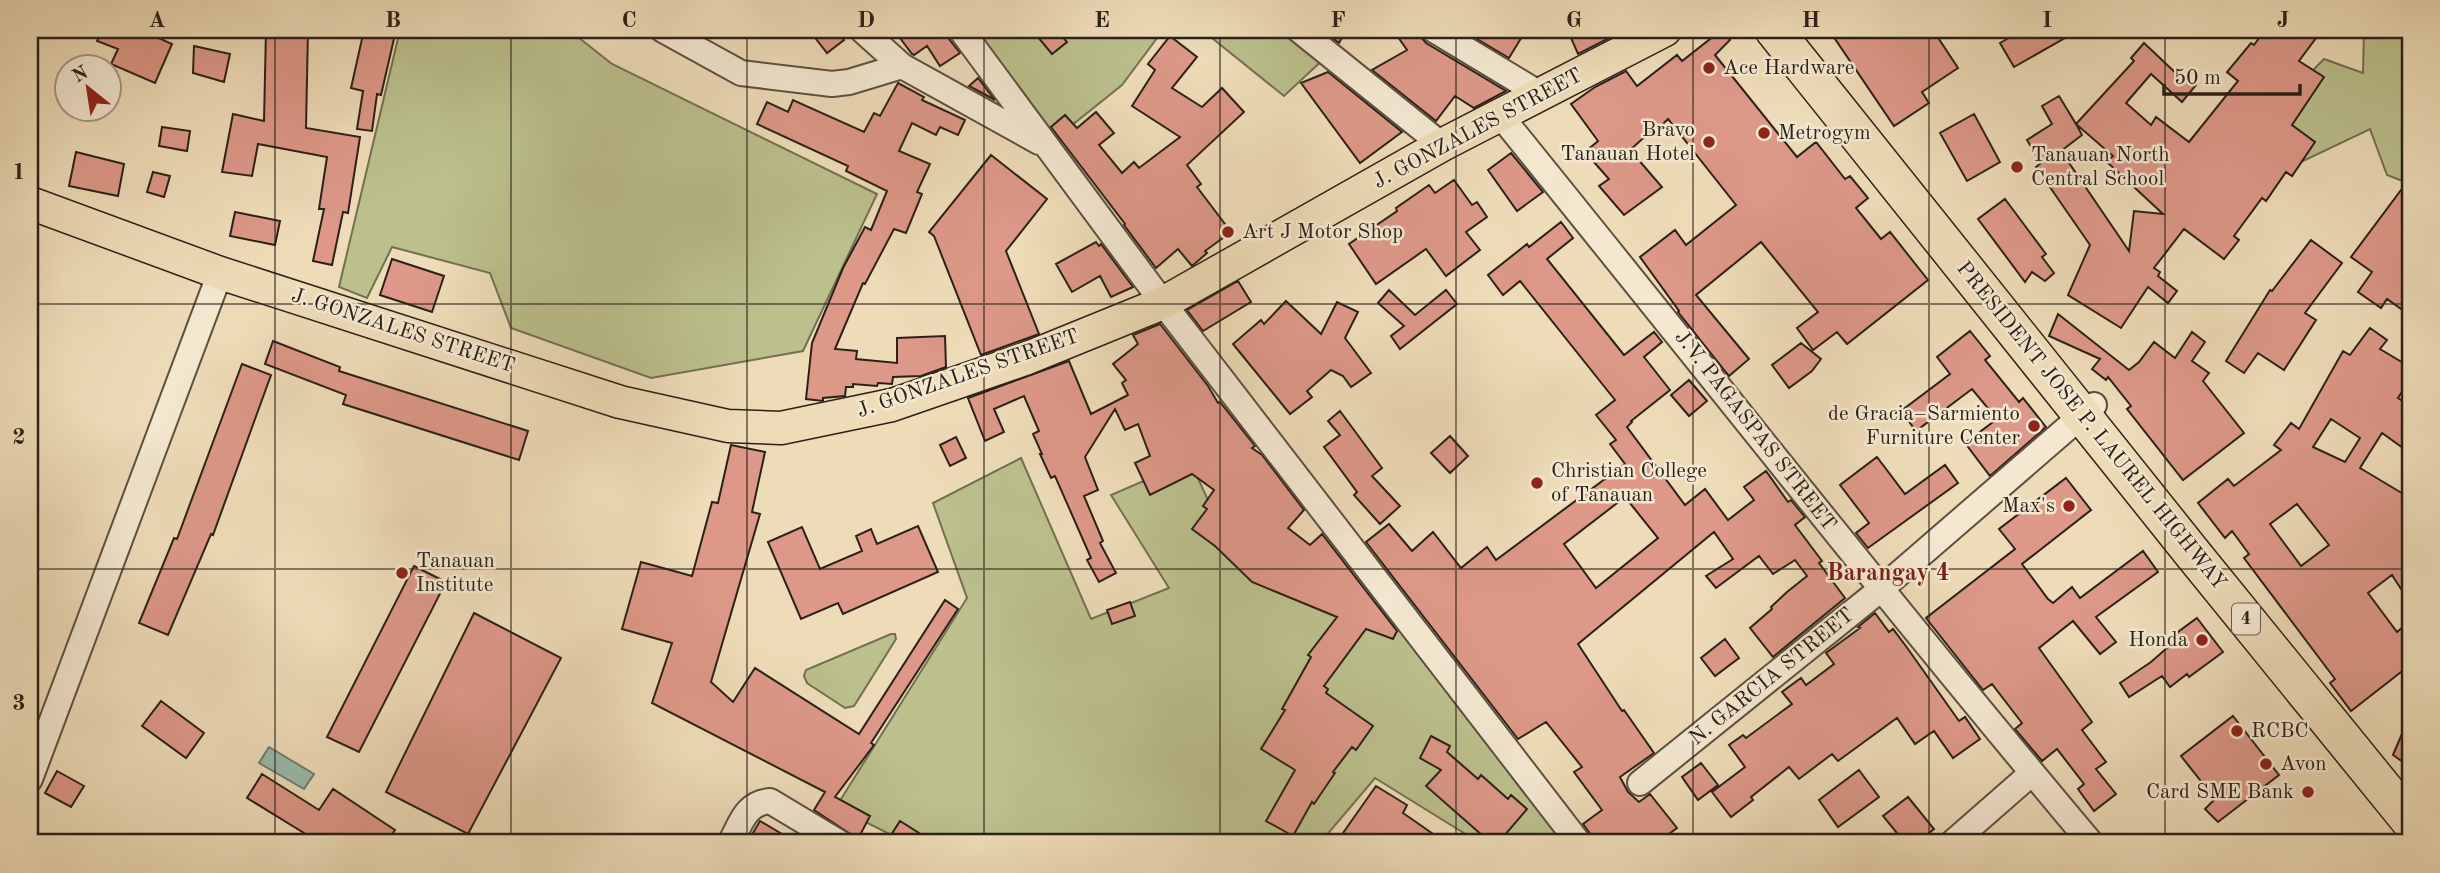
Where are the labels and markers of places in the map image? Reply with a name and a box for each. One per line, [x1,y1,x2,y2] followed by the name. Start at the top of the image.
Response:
[1723,58,1855,79] place label: Ace Hardware
[1701,60,1717,76] marker: Ace Hardware
[1561,120,1695,165] place label: Bravo Tanauan Hotel
[1778,123,1871,144] place label: Metrogym
[1756,125,1772,141] marker: Metrogym
[1701,134,1717,150] marker: Bravo Tanauan Hotel
[2031,145,2170,190] place label: Tanauan North Central School
[2009,159,2025,175] marker: Tanauan North Central School
[1242,222,1403,243] place label: Art J Motor Shop
[1220,224,1236,240] marker: Art J Motor Shop
[1828,404,2020,449] place label: de Gracia–Sarmiento Furniture Center
[2026,418,2042,434] marker: de Gracia–Sarmiento Furniture Center
[1551,461,1707,506] place label: Christian College of Tanauan
[1529,475,1545,491] marker: Christian College of Tanauan
[2002,496,2055,517] place label: Max's
[2061,498,2077,514] marker: Max's
[416,551,495,596] place label: Tanauan Institute
[394,565,410,581] marker: Tanauan Institute
[2128,630,2188,651] place label: Honda
[2194,632,2210,648] marker: Honda
[2251,721,2309,742] place label: RCBC
[2229,723,2245,739] marker: RCBC
[2280,754,2327,775] place label: Avon
[2258,756,2274,772] marker: Avon
[2146,782,2294,803] place label: Card SME Bank
[2300,784,2316,800] marker: Card SME Bank

